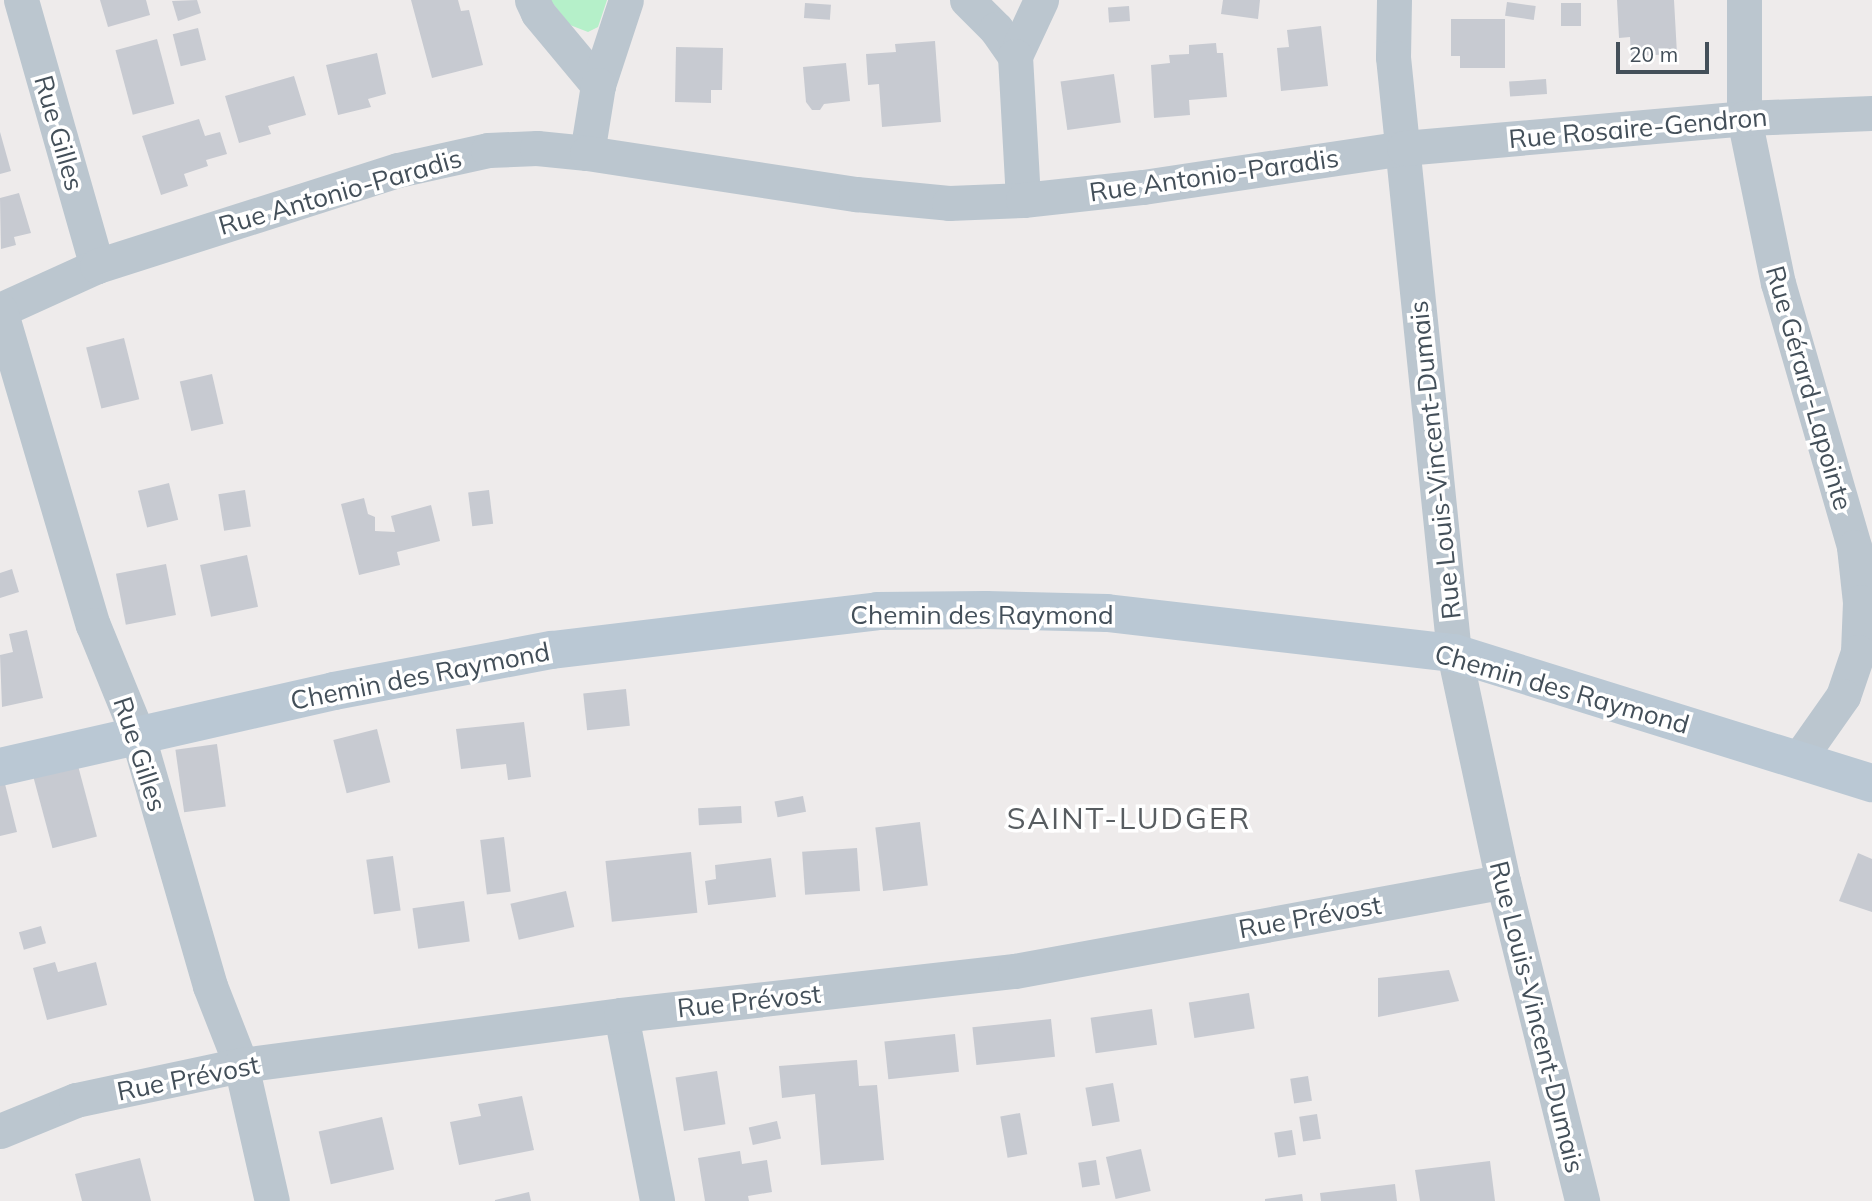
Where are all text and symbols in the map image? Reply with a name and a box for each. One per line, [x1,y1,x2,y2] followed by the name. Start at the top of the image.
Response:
[1620,28,1713,72] scale bar
[1629,41,1678,67] text: 20 m
[28,72,90,194] street label: Rue Gilles
[1507,101,1769,155] street label: Rue Rosaire-Gendron
[215,142,465,242] street label: Rue Antonio-Paradis
[1087,142,1341,208] street label: Rue Antonio-Paradis
[1759,262,1859,514] street label: Rue Gérard-Lapointe
[1403,299,1467,621] street label: Rue Louis-Vincent-Dumais
[850,599,1114,631] street label: Chemin des Raymond
[288,636,552,716] street label: Chemin des Raymond
[1431,638,1693,740] street label: Chemin des Raymond
[107,693,173,815] street label: Rue Gilles
[1008,800,1250,836] district label: SAINT-LUDGER
[1483,858,1591,1176] street label: Rue Louis-Vincent-Dumais
[1236,889,1384,945] street label: Rue Prévost
[676,978,822,1024] street label: Rue Prévost
[114,1049,262,1107] street label: Rue Prévost

